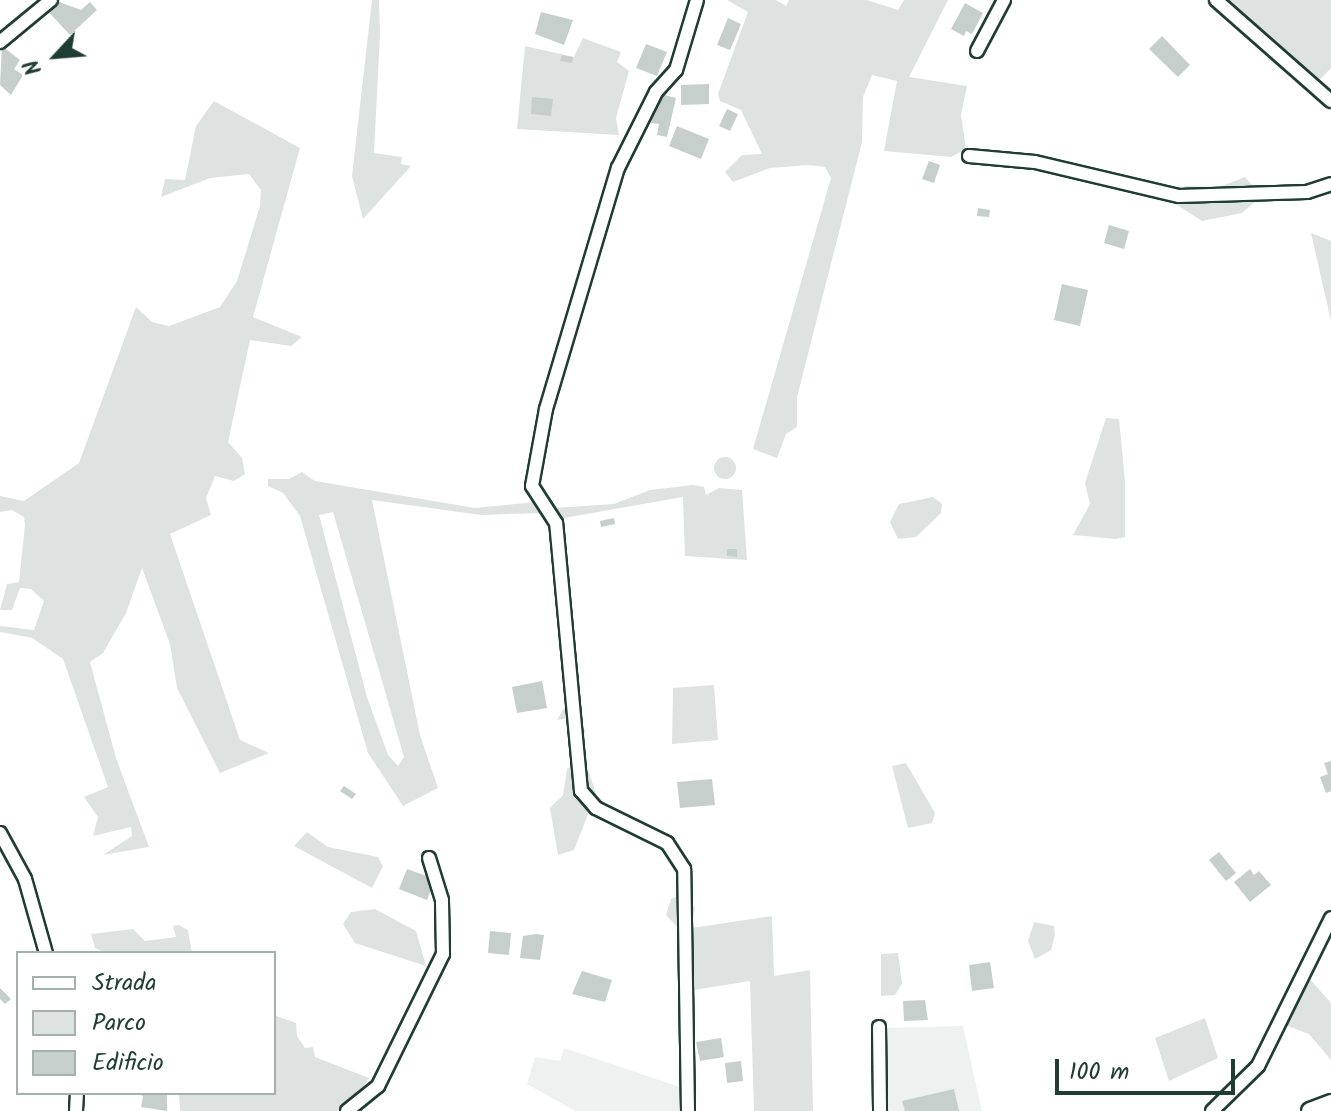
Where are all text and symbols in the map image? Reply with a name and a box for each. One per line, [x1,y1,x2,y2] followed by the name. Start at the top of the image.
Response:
[16,16,96,96] north arrow
[15,53,53,81] text: N
[16,951,276,1095] legend
[92,964,156,1003] text: Strada
[92,1004,146,1043] text: Parco
[1059,1043,1239,1093] scale bar
[92,1044,164,1083] text: Edificio
[1069,1053,1129,1092] text: 100 m

